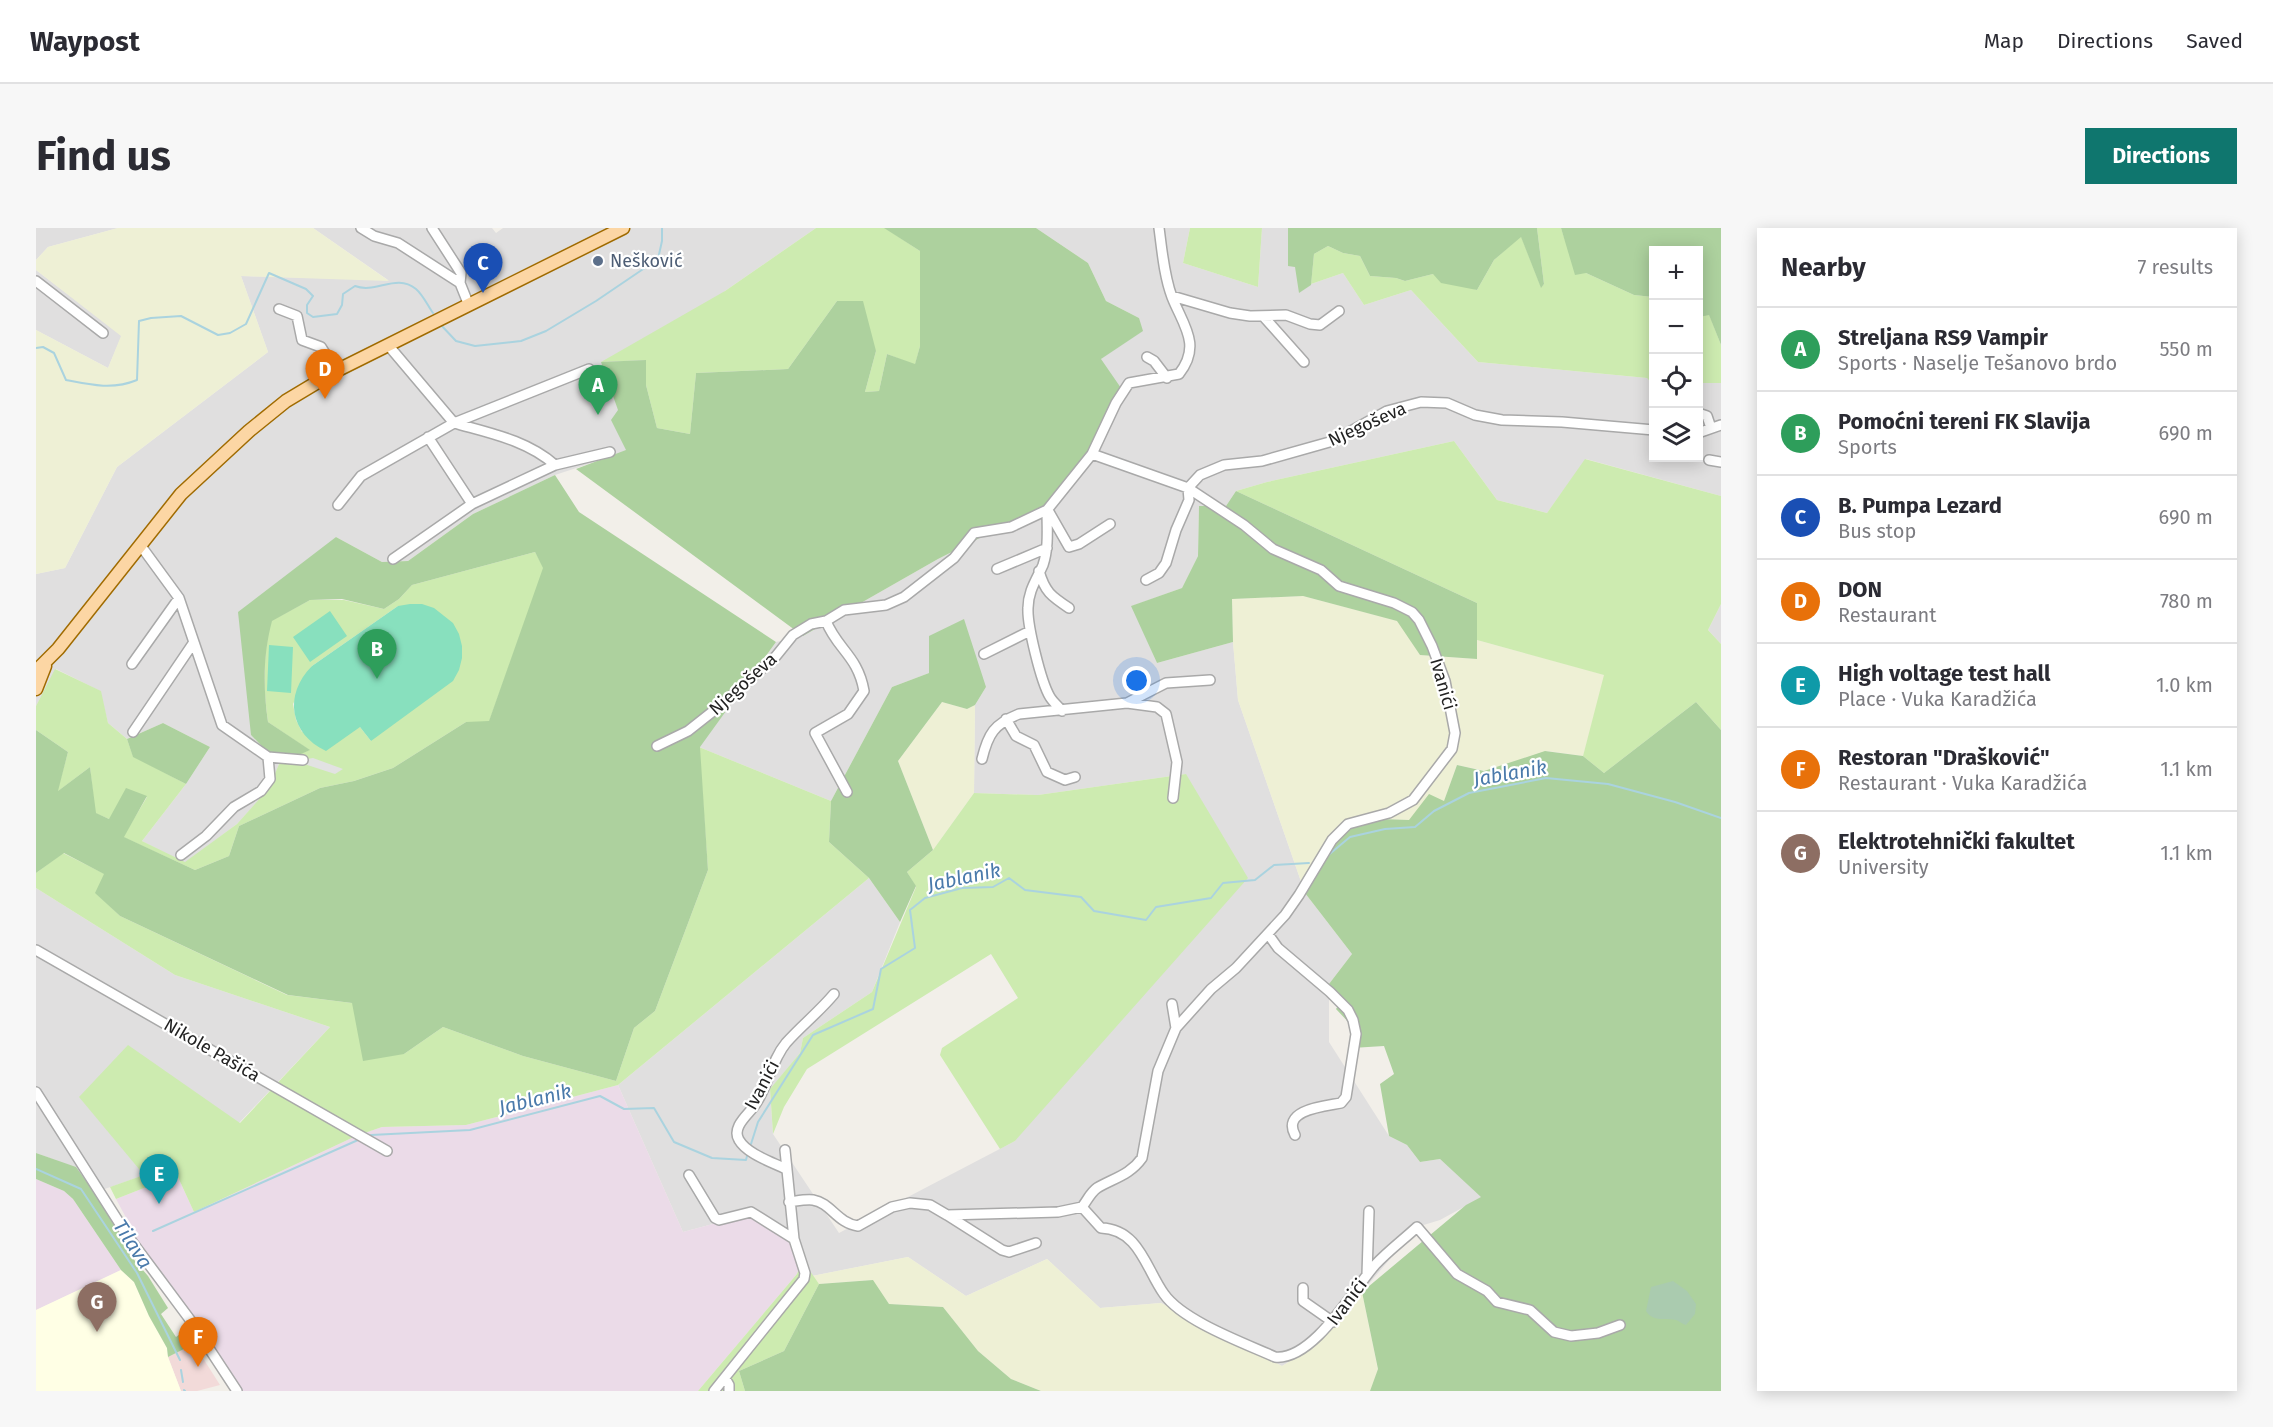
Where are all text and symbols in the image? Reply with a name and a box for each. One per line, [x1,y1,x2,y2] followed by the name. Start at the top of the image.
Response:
[30,25,140,58] text: Waypost
[1984,28,2024,54] text: Map
[2057,28,2153,54] text: Directions
[2186,28,2243,54] text: Saved
[2085,128,2237,184] button: Directions
[36,131,171,181] text: Find us
[464,244,502,293] pin: C
[1649,246,1703,462] map controls
[1649,246,1703,300] button: +
[610,250,683,272] place label: Nešković
[1781,252,1866,283] text: Nearby
[591,254,605,268] marker: Nešković
[2137,255,2213,279] text: 7 results
[1649,300,1703,354] button: −
[1838,324,2048,351] text: Streljana RS9 Vampir
[1795,337,1806,361] text: A
[2159,337,2213,361] text: 550 m
[306,350,344,399] pin: D
[1838,351,2117,375] text: Sports · Naselje Tešanovo brdo
[1649,354,1703,408] button: locate
[578,366,618,415] pin: A
[1325,397,1409,451] street label: Njegoševa
[1649,408,1703,462] button: layers
[1838,408,2090,435] text: Pomoćni tereni FK Slavija
[1794,421,1807,445] text: B
[2159,421,2213,445] text: 690 m
[1838,435,1897,459] text: Sports
[1838,492,2002,519] text: B. Pumpa Lezard
[1795,505,1806,529] text: C
[2159,505,2213,529] text: 690 m
[1838,519,1916,543] text: Bus stop
[1838,576,1882,603] text: DON
[1794,589,1807,613] text: D
[2160,589,2213,613] text: 780 m
[1838,603,1936,627] text: Restaurant
[358,630,396,679] pin: B
[705,648,781,720] street label: Njegoševa
[1425,656,1461,712] street label: Ivanići
[1838,660,2051,687] text: High voltage test hall
[1122,666,1151,695] your location
[1795,673,1806,697] text: E
[2156,673,2213,697] text: 1.0 km
[1838,687,2037,711] text: Place · Vuka Karadžića
[1838,744,2050,771] text: Restoran "Drašković"
[1470,755,1549,791] water label: Jablanik
[1796,757,1805,781] text: F
[2160,757,2213,781] text: 1.1 km
[1838,771,2087,795] text: Restaurant · Vuka Karadžića
[1838,828,2075,855] text: Elektrotehnički fakultet
[1794,841,1807,865] text: G
[2160,841,2213,865] text: 1.1 km
[1838,855,1929,879] text: University
[924,858,1003,897] water label: Jablanik
[160,1014,264,1086] street label: Nikole Pašića
[740,1056,784,1114] street label: Ivanići
[495,1078,574,1120] water label: Jablanik
[140,1154,178,1204] pin: E
[108,1215,158,1273] water label: Tilava
[1322,1274,1372,1330] street label: Ivanići
[78,1282,116,1332] pin: G
[178,1318,218,1367] pin: F

